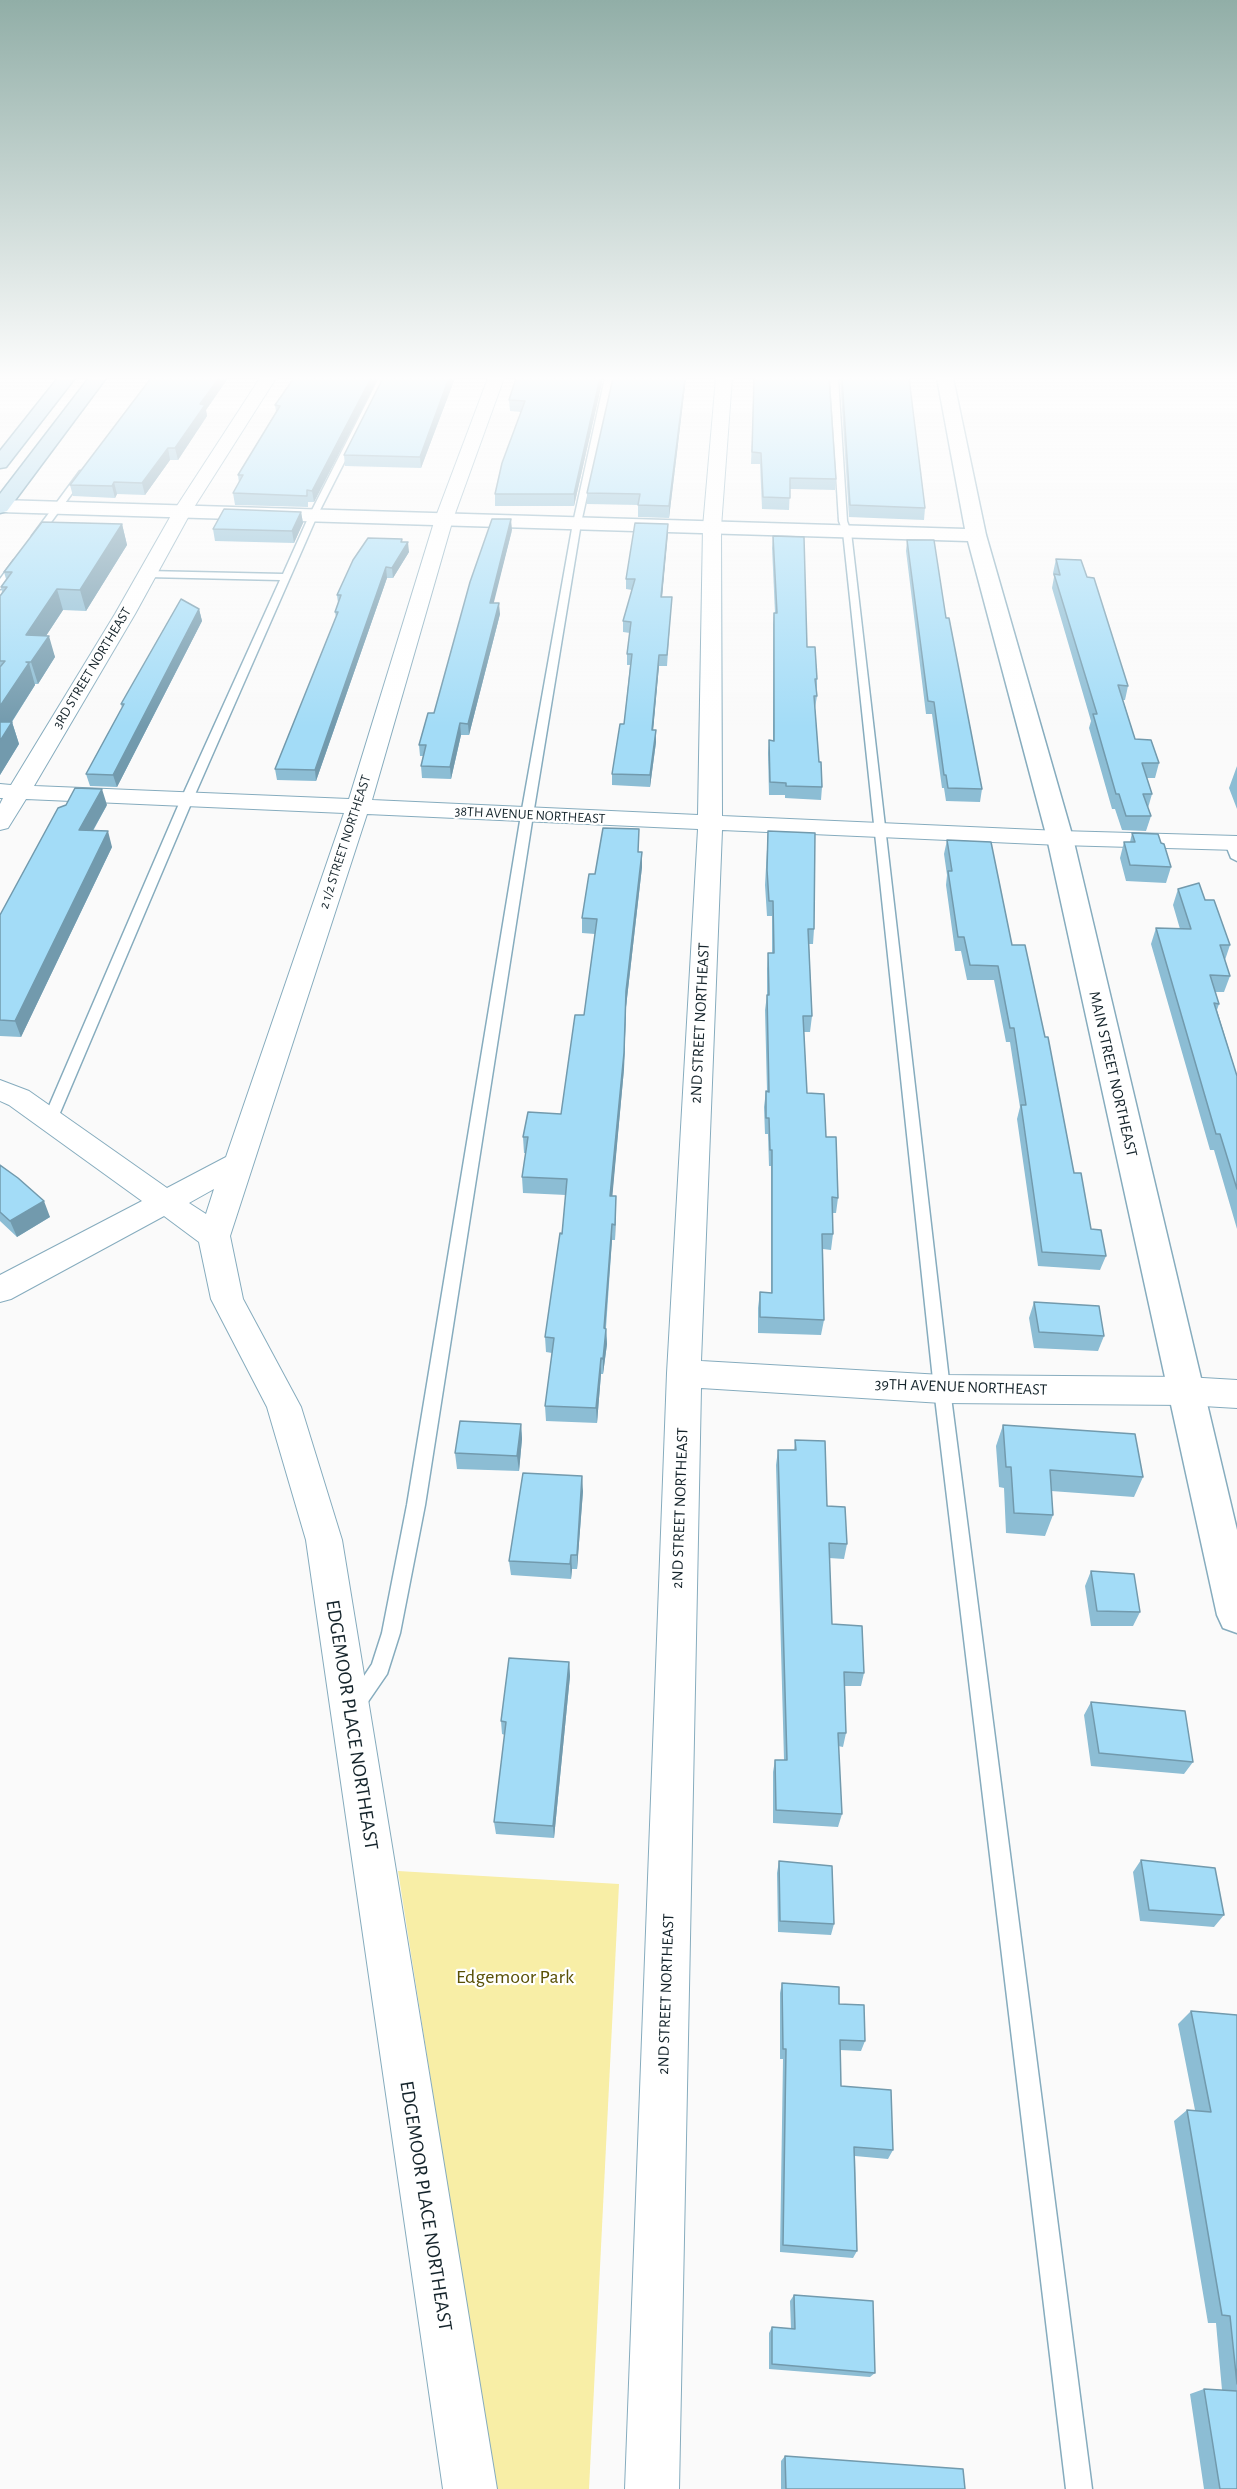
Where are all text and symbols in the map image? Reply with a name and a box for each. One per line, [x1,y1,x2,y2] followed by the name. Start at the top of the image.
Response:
[49,604,135,732] street label: 3RD STREET NORTHEAST
[315,773,375,911] street label: 2 1/2 STREET NORTHEAST
[454,803,606,827] street label: 38TH AVENUE NORTHEAST
[686,942,714,1104] street label: 2ND STREET NORTHEAST
[1085,989,1141,1159] street label: MAIN STREET NORTHEAST
[874,1374,1048,1400] street label: 39TH AVENUE NORTHEAST
[668,1427,692,1589] street label: 2ND STREET NORTHEAST
[320,1598,384,1852] street label: EDGEMOOR PLACE NORTHEAST
[654,1913,678,2075] street label: 2ND STREET NORTHEAST
[456,1965,574,1989] park label: Edgemoor Park
[394,2079,458,2333] street label: EDGEMOOR PLACE NORTHEAST

